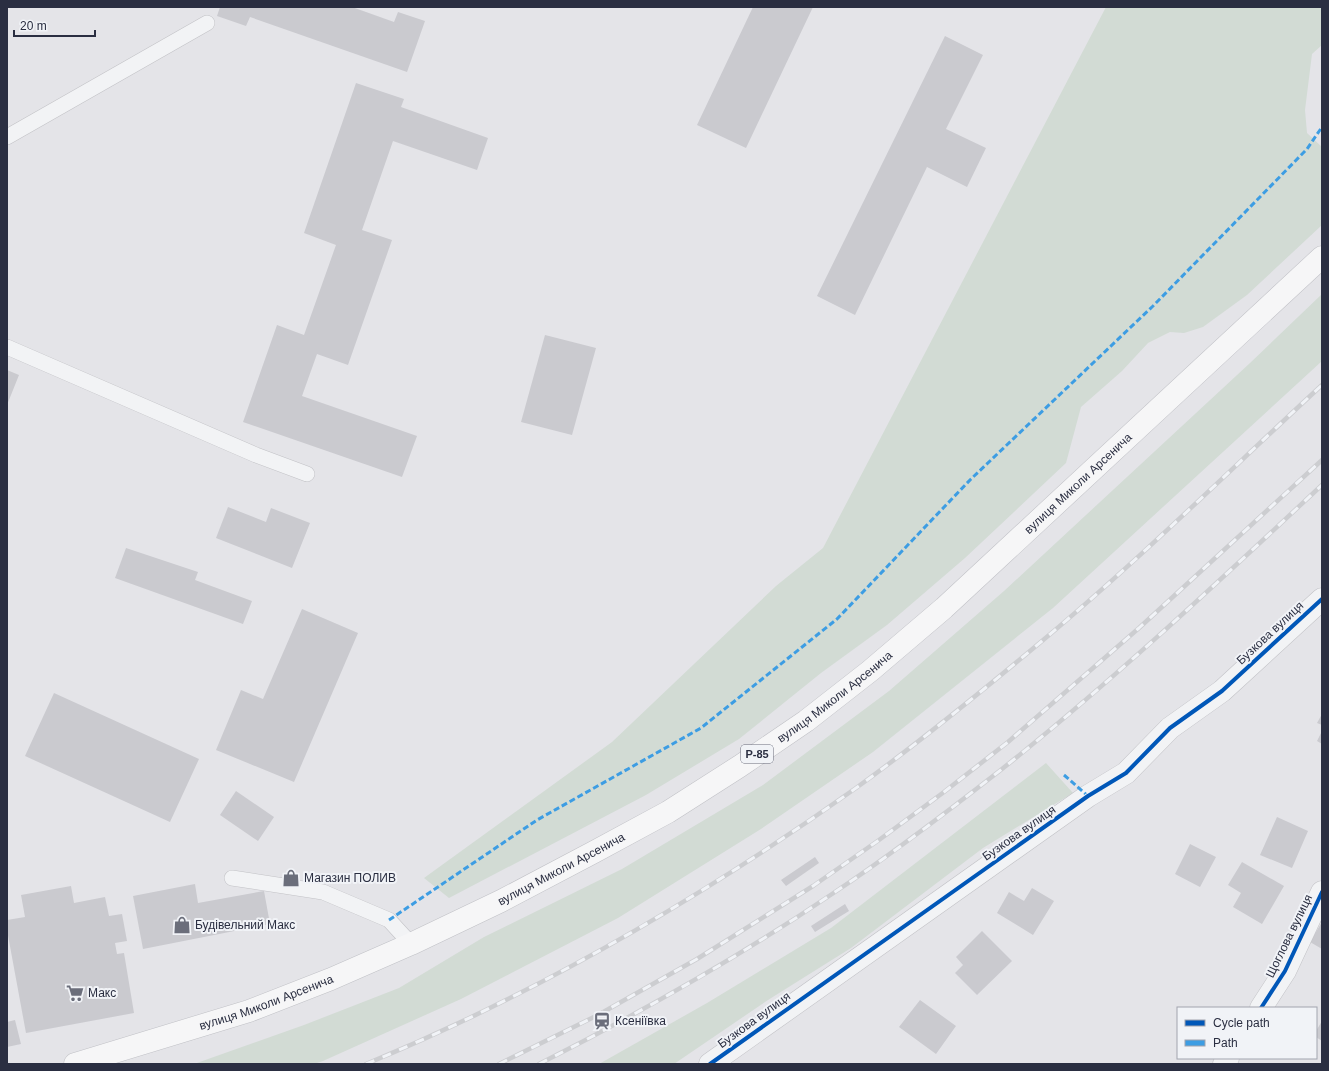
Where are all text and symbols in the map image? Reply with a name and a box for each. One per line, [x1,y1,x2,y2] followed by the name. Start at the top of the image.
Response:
[14,12,95,38] scale bar
[20,19,47,33] text: 20 m
[1022,430,1135,537] street label: вулиця Миколи Арсенича
[1234,598,1306,668] street label: Бузкова вулиця
[775,648,895,746] street label: вулиця Миколи Арсенича
[741,745,773,763] road number: Р-85
[980,803,1058,863] street label: Бузкова вулиця
[495,830,627,908] street label: вулиця Миколи Арсенича
[281,868,301,888] shop icon: Магазин ПОЛИВ
[304,871,396,885] place label: Магазин ПОЛИВ
[1263,892,1315,980] street label: Щоглова вулиця
[172,915,192,935] shop icon: Будівельний Макс
[195,918,295,932] place label: Будівельний Макс
[198,972,336,1033] street label: вулиця Миколи Арсенича
[65,983,85,1003] supermarket icon: Макс
[88,986,116,1000] place label: Макс
[715,989,793,1051] street label: Бузкова вулиця
[1177,1007,1317,1059] legend
[592,1011,612,1031] station icon: Ксеніївка
[615,1014,666,1028] place label: Ксеніївка
[1213,1016,1270,1030] text: Cycle path
[1213,1036,1238,1050] text: Path

